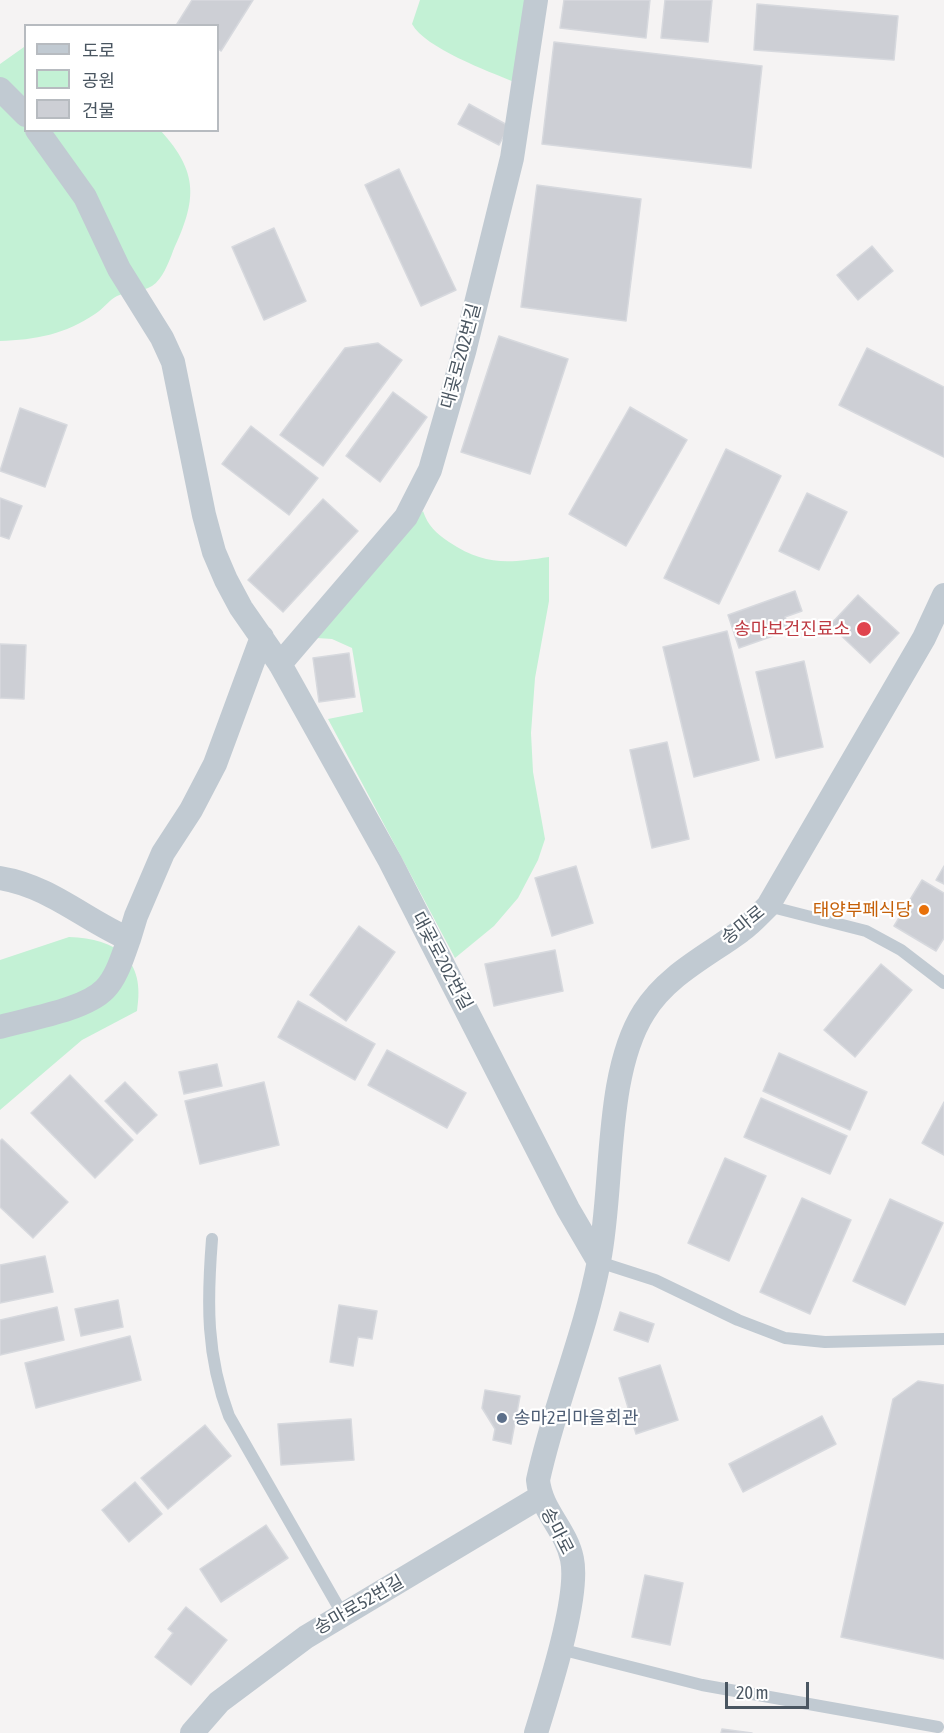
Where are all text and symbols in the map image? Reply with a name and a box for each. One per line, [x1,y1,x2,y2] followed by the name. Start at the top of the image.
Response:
[24,24,219,132] legend
[82,40,115,61] text: 도로
[82,70,115,91] text: 공원
[82,100,115,121] text: 건물
[437,301,485,411] street label: 대곶로202번길
[734,618,850,640] place label: 송마보건진료소
[855,620,873,638] marker: 송마보건진료소
[813,899,912,921] place label: 태양부페식당
[717,901,769,949] street label: 송마로
[917,903,931,917] marker: 태양부페식당
[407,908,477,1014] street label: 대곶로202번길
[514,1407,638,1429] place label: 송마2리마을회관
[495,1411,509,1425] marker: 송마2리마을회관
[536,1504,578,1558] street label: 송마로
[310,1571,408,1639] street label: 송마로52번길
[728,1670,812,1708] scale bar
[736,1682,768,1703] text: 20 m

